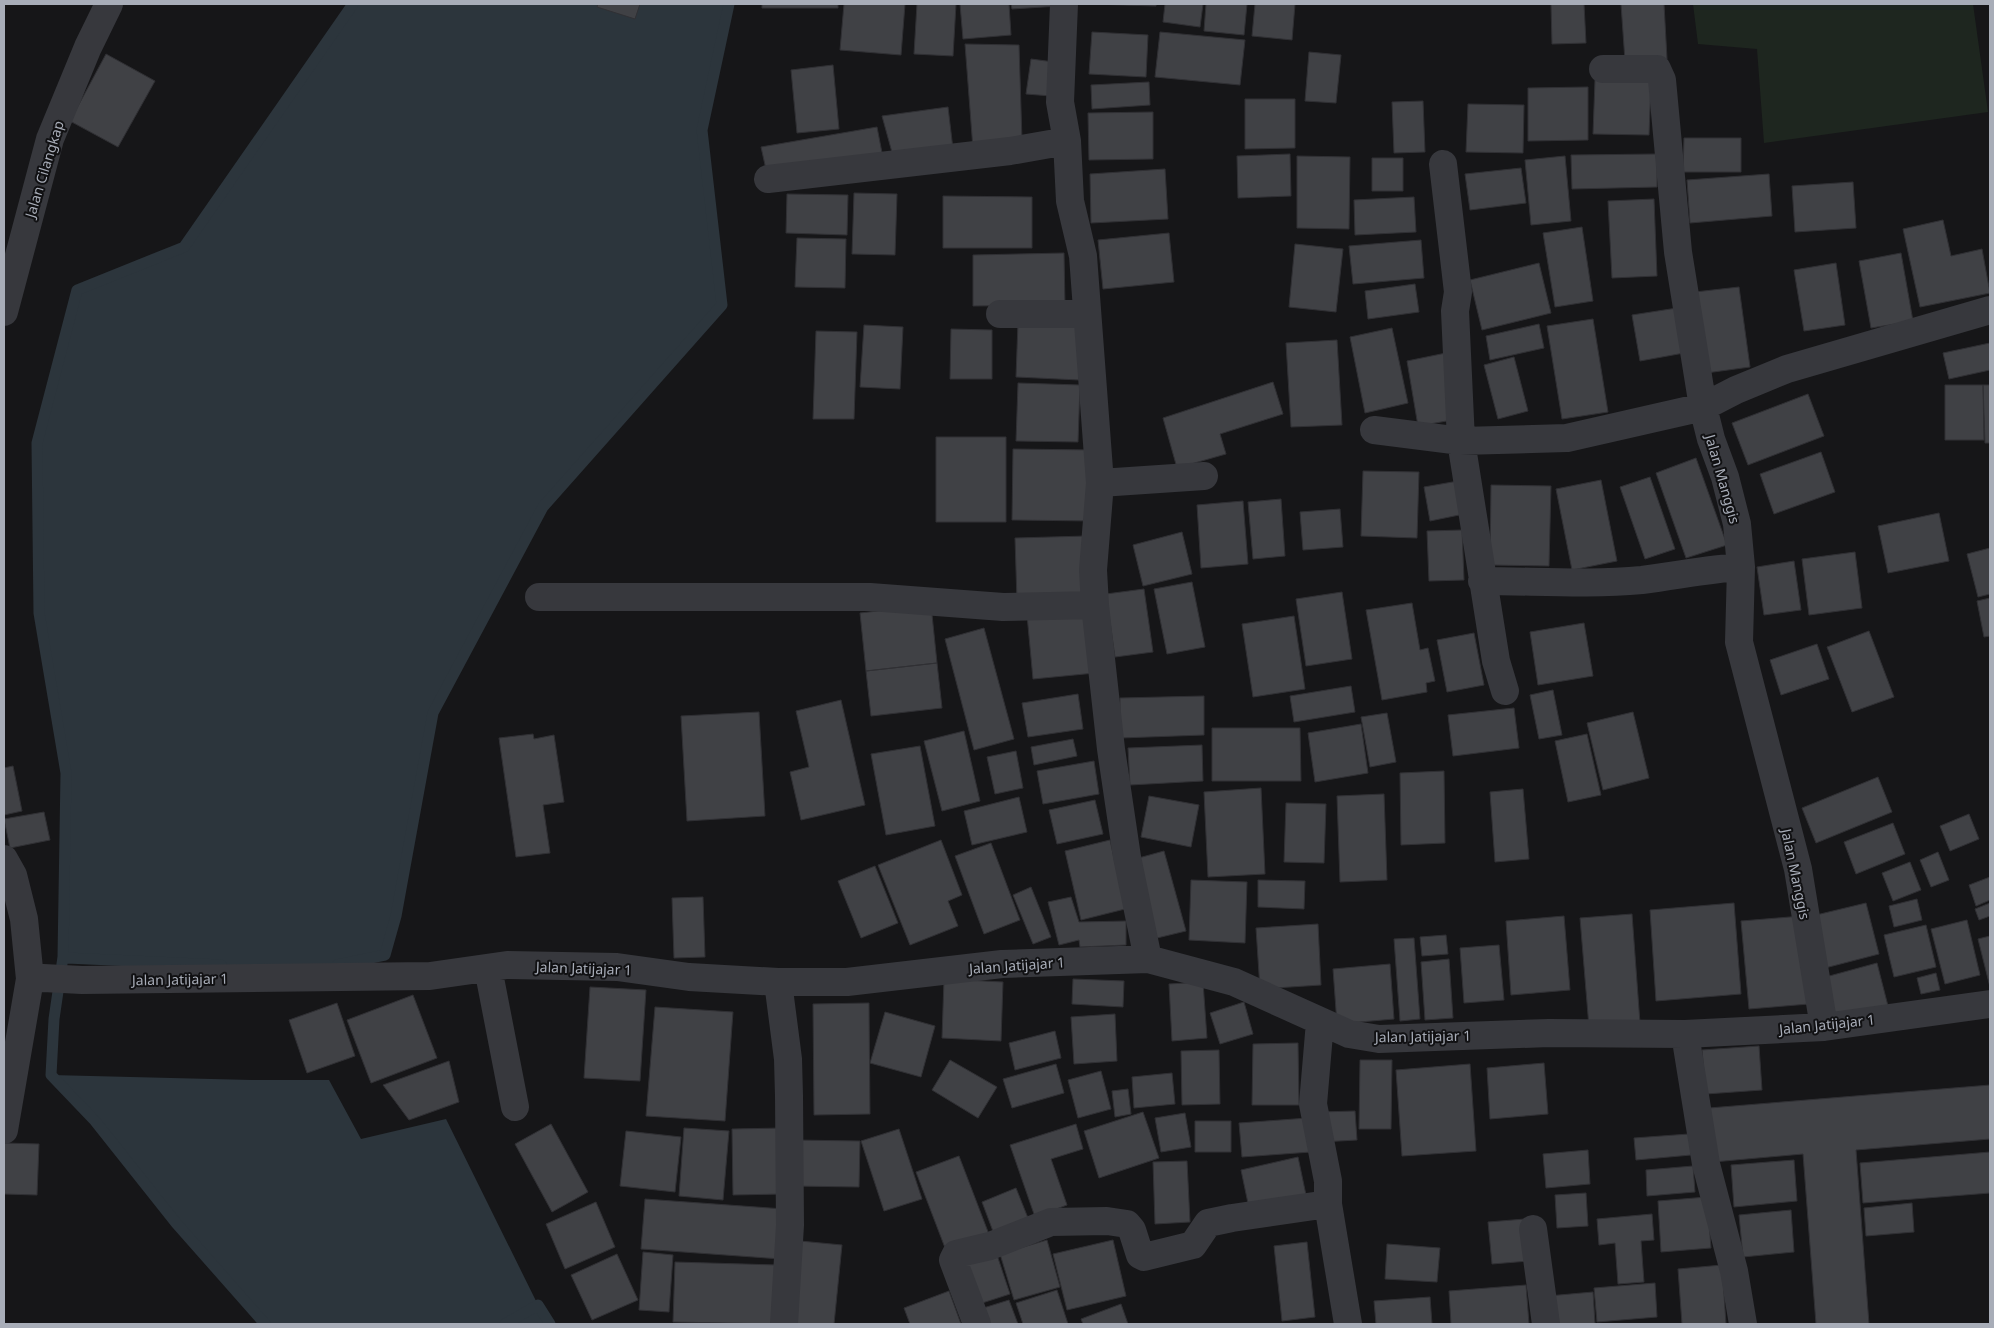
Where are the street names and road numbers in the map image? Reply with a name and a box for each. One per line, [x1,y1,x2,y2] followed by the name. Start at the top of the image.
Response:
[20,118,68,222] street label: Jalan Cilangkap
[1701,430,1745,526] street label: Jalan Manggis
[1777,825,1815,921] street label: Jalan Manggis
[966,952,1066,978] street label: Jalan Jatijajar 1
[534,957,632,979] street label: Jalan Jatijajar 1
[130,969,228,989] street label: Jalan Jatijajar 1
[1776,1010,1876,1039] street label: Jalan Jatijajar 1
[1373,1026,1471,1046] street label: Jalan Jatijajar 1

